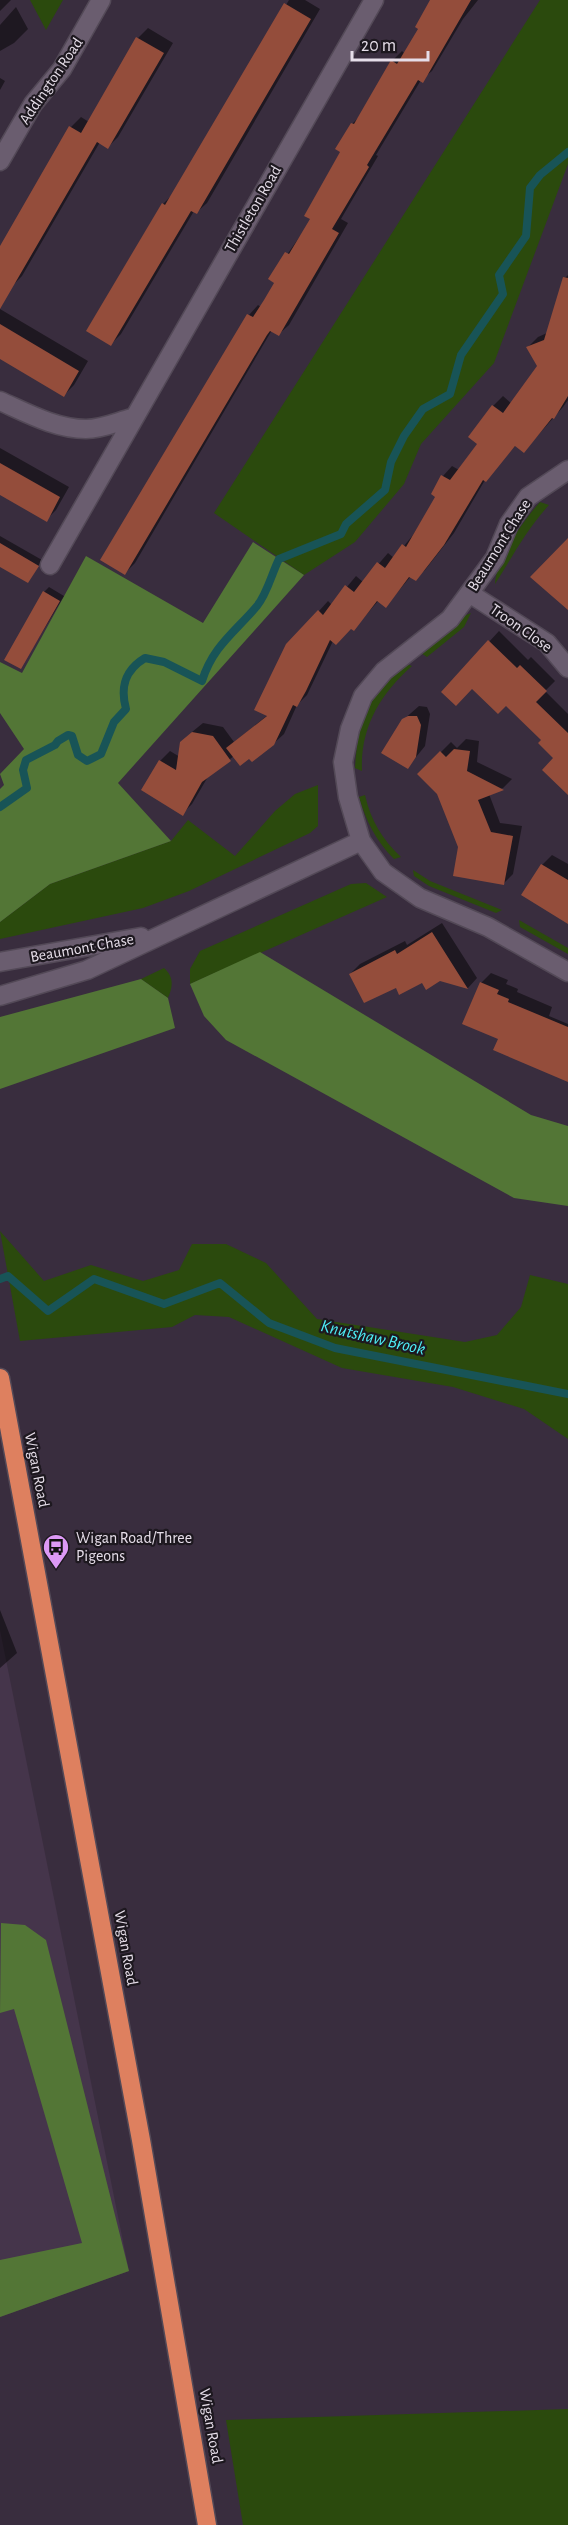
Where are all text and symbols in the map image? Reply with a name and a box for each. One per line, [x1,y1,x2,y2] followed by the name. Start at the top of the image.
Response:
[352,24,428,62] scale bar
[16,35,86,127] street label: Addington Road
[361,37,396,55] text: 20 m
[222,163,284,255] street label: Thistleton Road
[464,496,534,594] street label: Beaumont Chase
[487,601,555,655] street label: Troon Close
[29,931,135,965] street label: Beaumont Chase
[319,1317,427,1359] water label: Knutshaw Brook
[22,1431,52,1509] street label: Wigan Road
[76,1530,192,1564] place label: Wigan Road/Three Pigeons
[41,1532,71,1570] bus stop icon: Wigan Road/Three Pigeons
[112,1909,140,1987] street label: Wigan Road
[197,2387,225,2465] street label: Wigan Road

